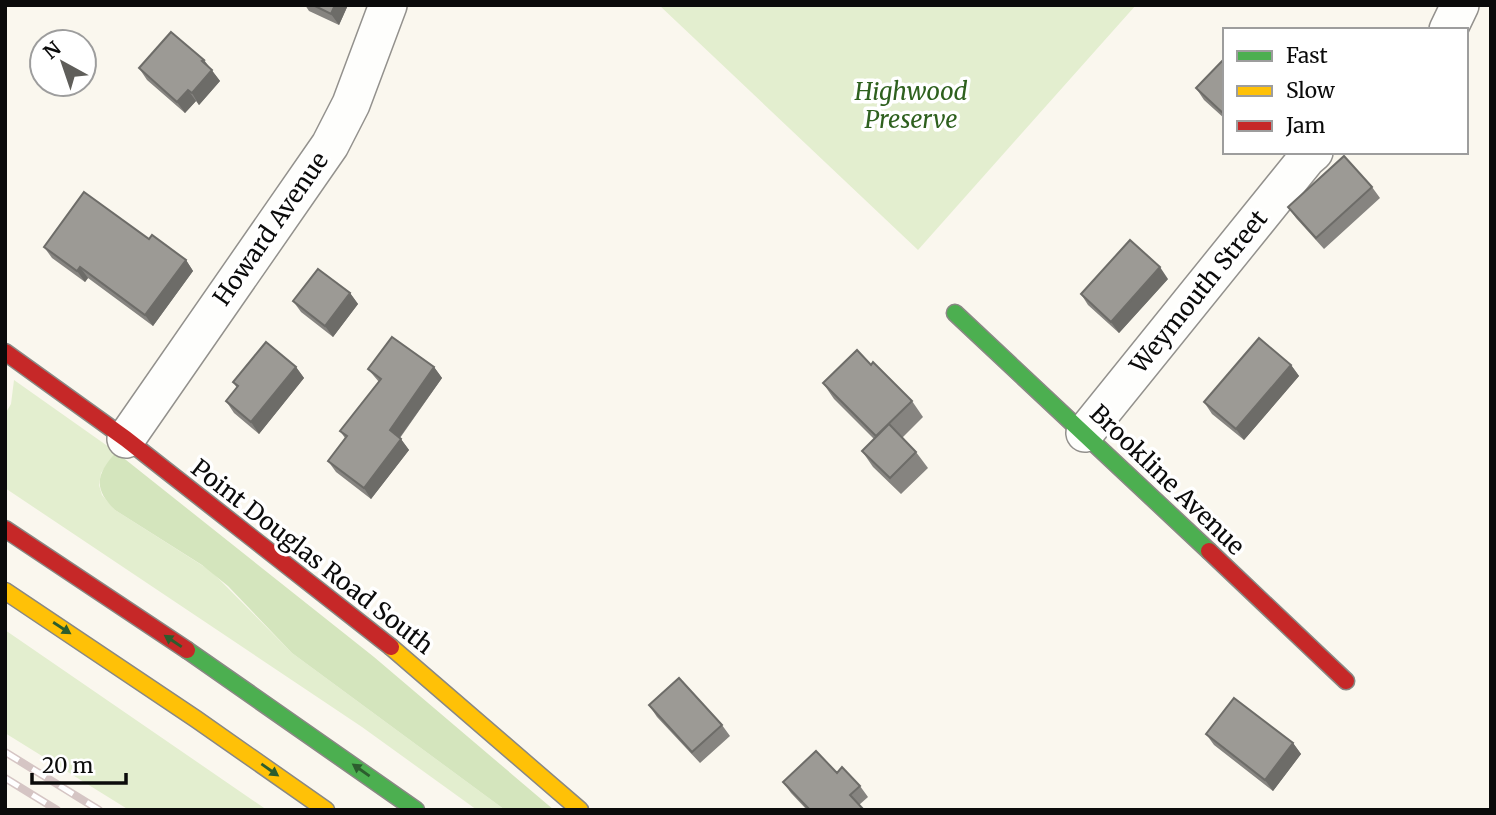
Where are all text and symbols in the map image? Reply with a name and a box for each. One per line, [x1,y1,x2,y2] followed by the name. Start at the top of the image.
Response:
[28,28,98,98] north arrow
[1223,28,1468,154] legend
[39,36,66,64] text: N
[1286,42,1328,69] text: Fast
[853,76,968,135] park label: Highwood Preserve
[1286,77,1335,104] text: Slow
[1285,112,1325,139] text: Jam
[206,146,335,311] street label: Howard Avenue
[1123,203,1274,380] street label: Weymouth Street
[1083,398,1251,561] street label: Brookline Avenue
[185,452,440,661] street label: Point Douglas Road South
[53,622,72,635] one-way arrow
[164,634,183,647] one-way arrow
[32,742,126,786] scale bar
[42,752,94,779] text: 20 m
[261,763,279,777] one-way arrow
[352,763,370,777] one-way arrow

